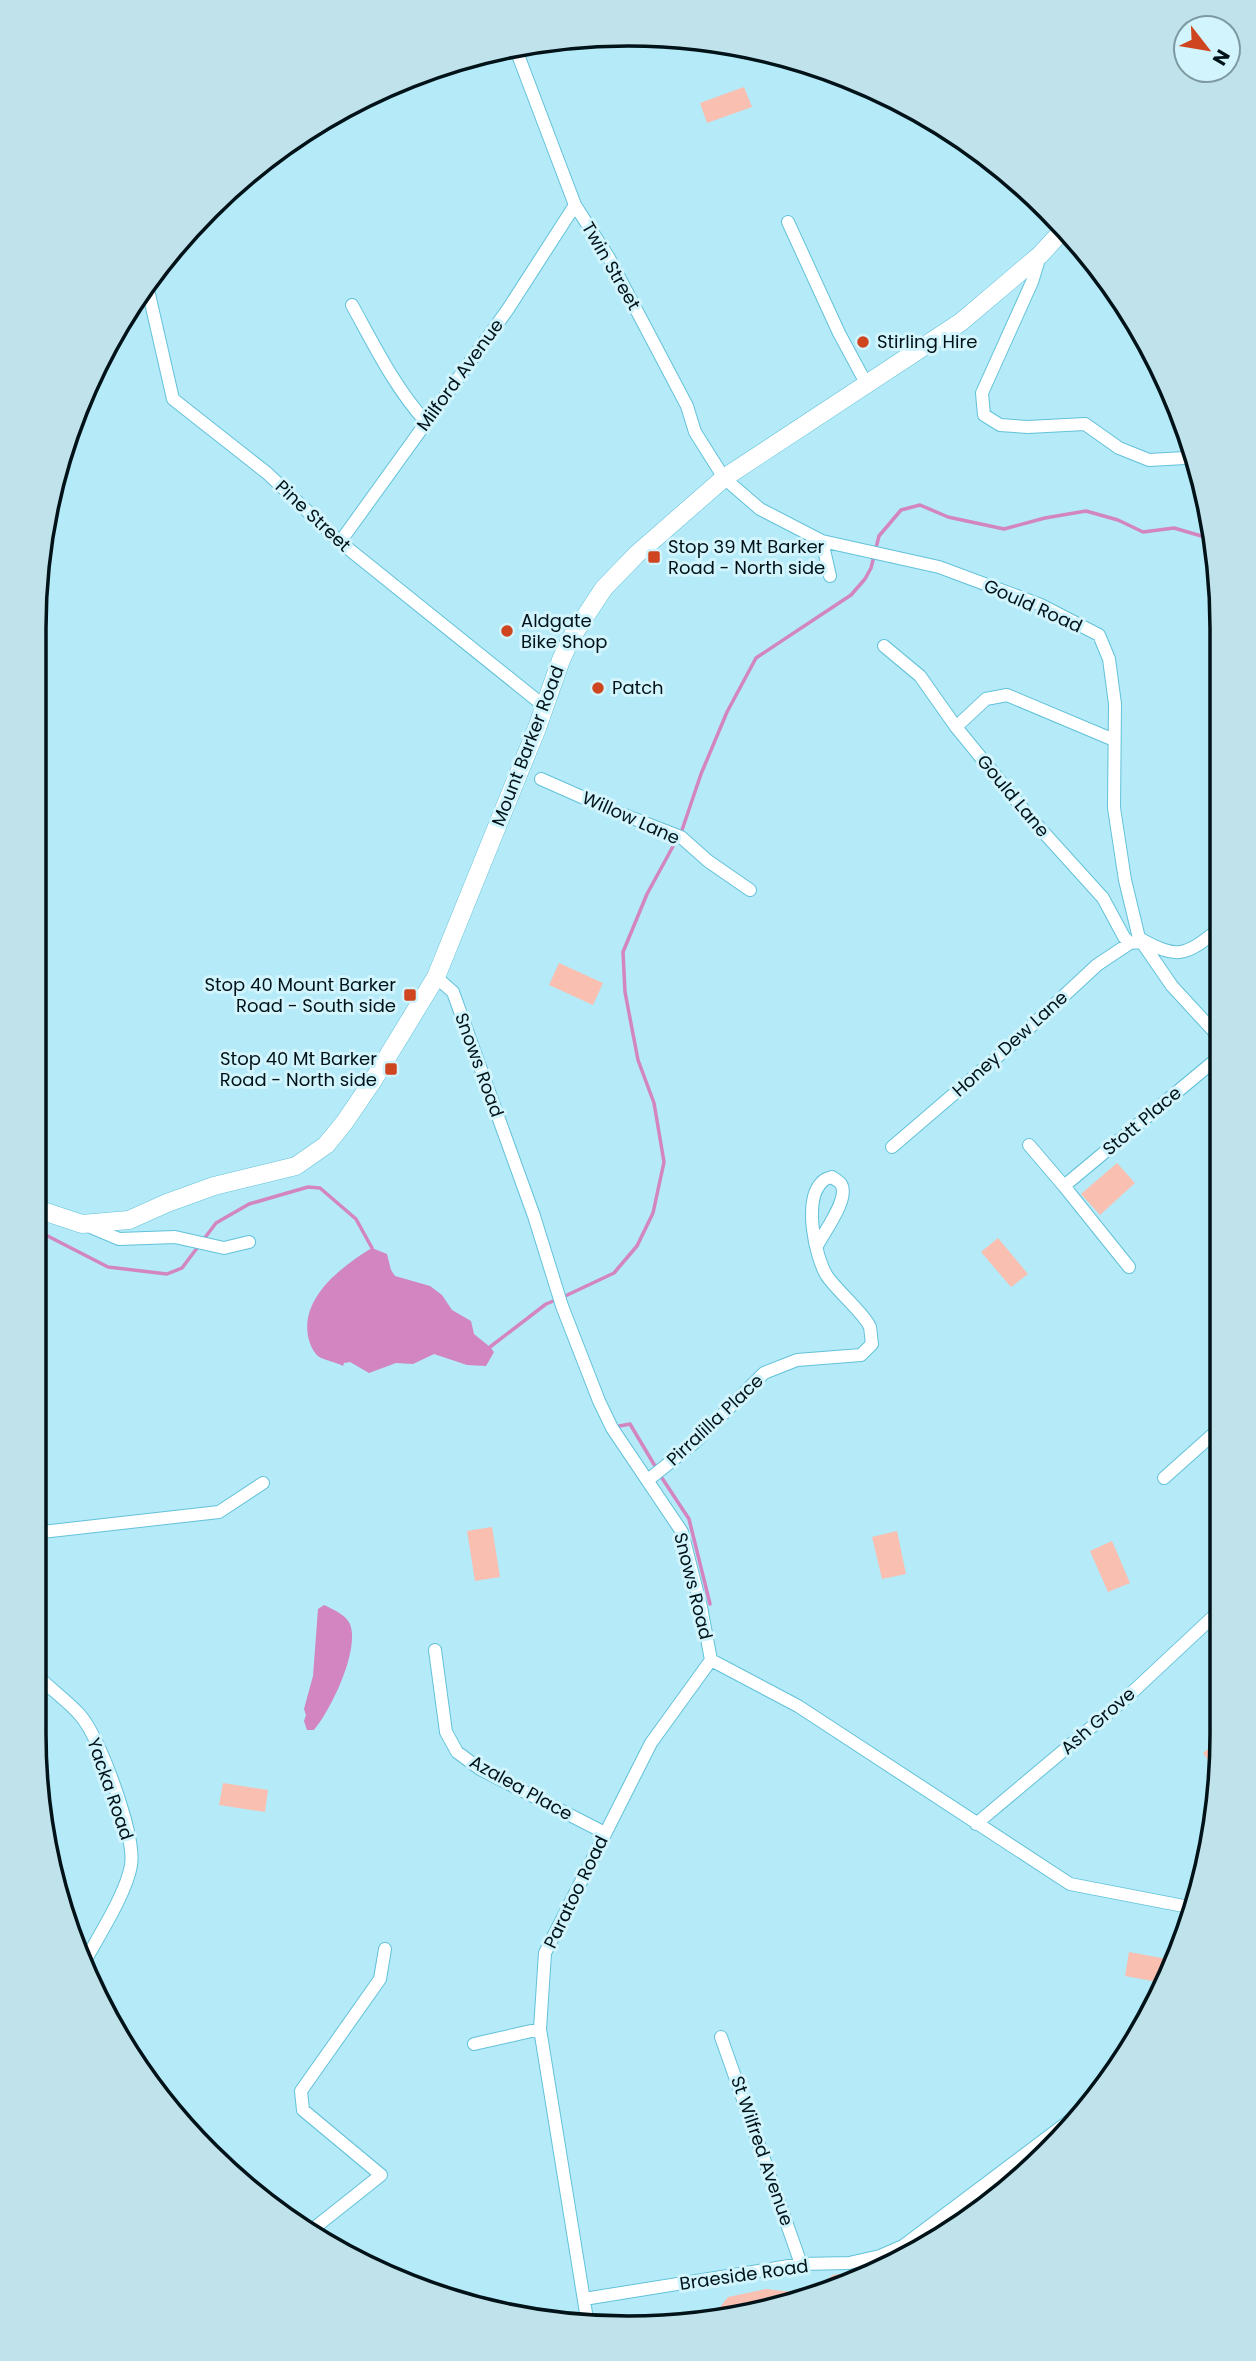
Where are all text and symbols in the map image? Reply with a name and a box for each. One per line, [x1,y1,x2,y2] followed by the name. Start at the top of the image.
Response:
[1172,14,1242,84] north arrow
[1206,44,1236,71] text: N
[576,217,647,314] street label: Twin Street
[410,314,509,436] street label: Milford Avenue
[877,329,977,354] place label: Stirling Hire
[855,334,871,350] marker: Stirling Hire
[270,474,357,557] street label: Pine Street
[668,534,825,580] place label: Stop 39 Mt Barker Road - North side
[646,549,662,565] marker: Stop 39 Mt Barker Road - North side
[980,573,1086,638] street label: Gould Road
[521,608,607,654] place label: Aldgate Bike Shop
[499,623,515,639] marker: Aldgate Bike Shop
[485,662,570,830] street label: Mount Barker Road
[612,675,664,700] place label: Patch
[590,680,606,696] marker: Patch
[971,749,1055,842] street label: Gould Lane
[578,785,684,850] street label: Willow Lane
[204,972,396,1018] place label: Stop 40 Mount Barker Road - South side
[946,985,1073,1102] street label: Honey Dew Lane
[402,987,418,1003] marker: Stop 40 Mount Barker Road - South side
[449,1009,510,1120] street label: Snows Road
[220,1046,377,1092] place label: Stop 40 Mt Barker Road - North side
[383,1061,399,1077] marker: Stop 40 Mt Barker Road - North side
[1097,1080,1186,1161] street label: Stott Place
[661,1368,769,1471] street label: Pirralilla Place
[668,1530,719,1642] street label: Snows Road
[1055,1681,1140,1760] street label: Ash Grove
[81,1734,140,1843] street label: Yacka Road
[465,1749,577,1826] street label: Azalea Place
[537,1831,614,1952] street label: Paratoo Road
[725,2073,800,2229] street label: St Wilfred Avenue
[678,2253,810,2296] street label: Braeside Road

